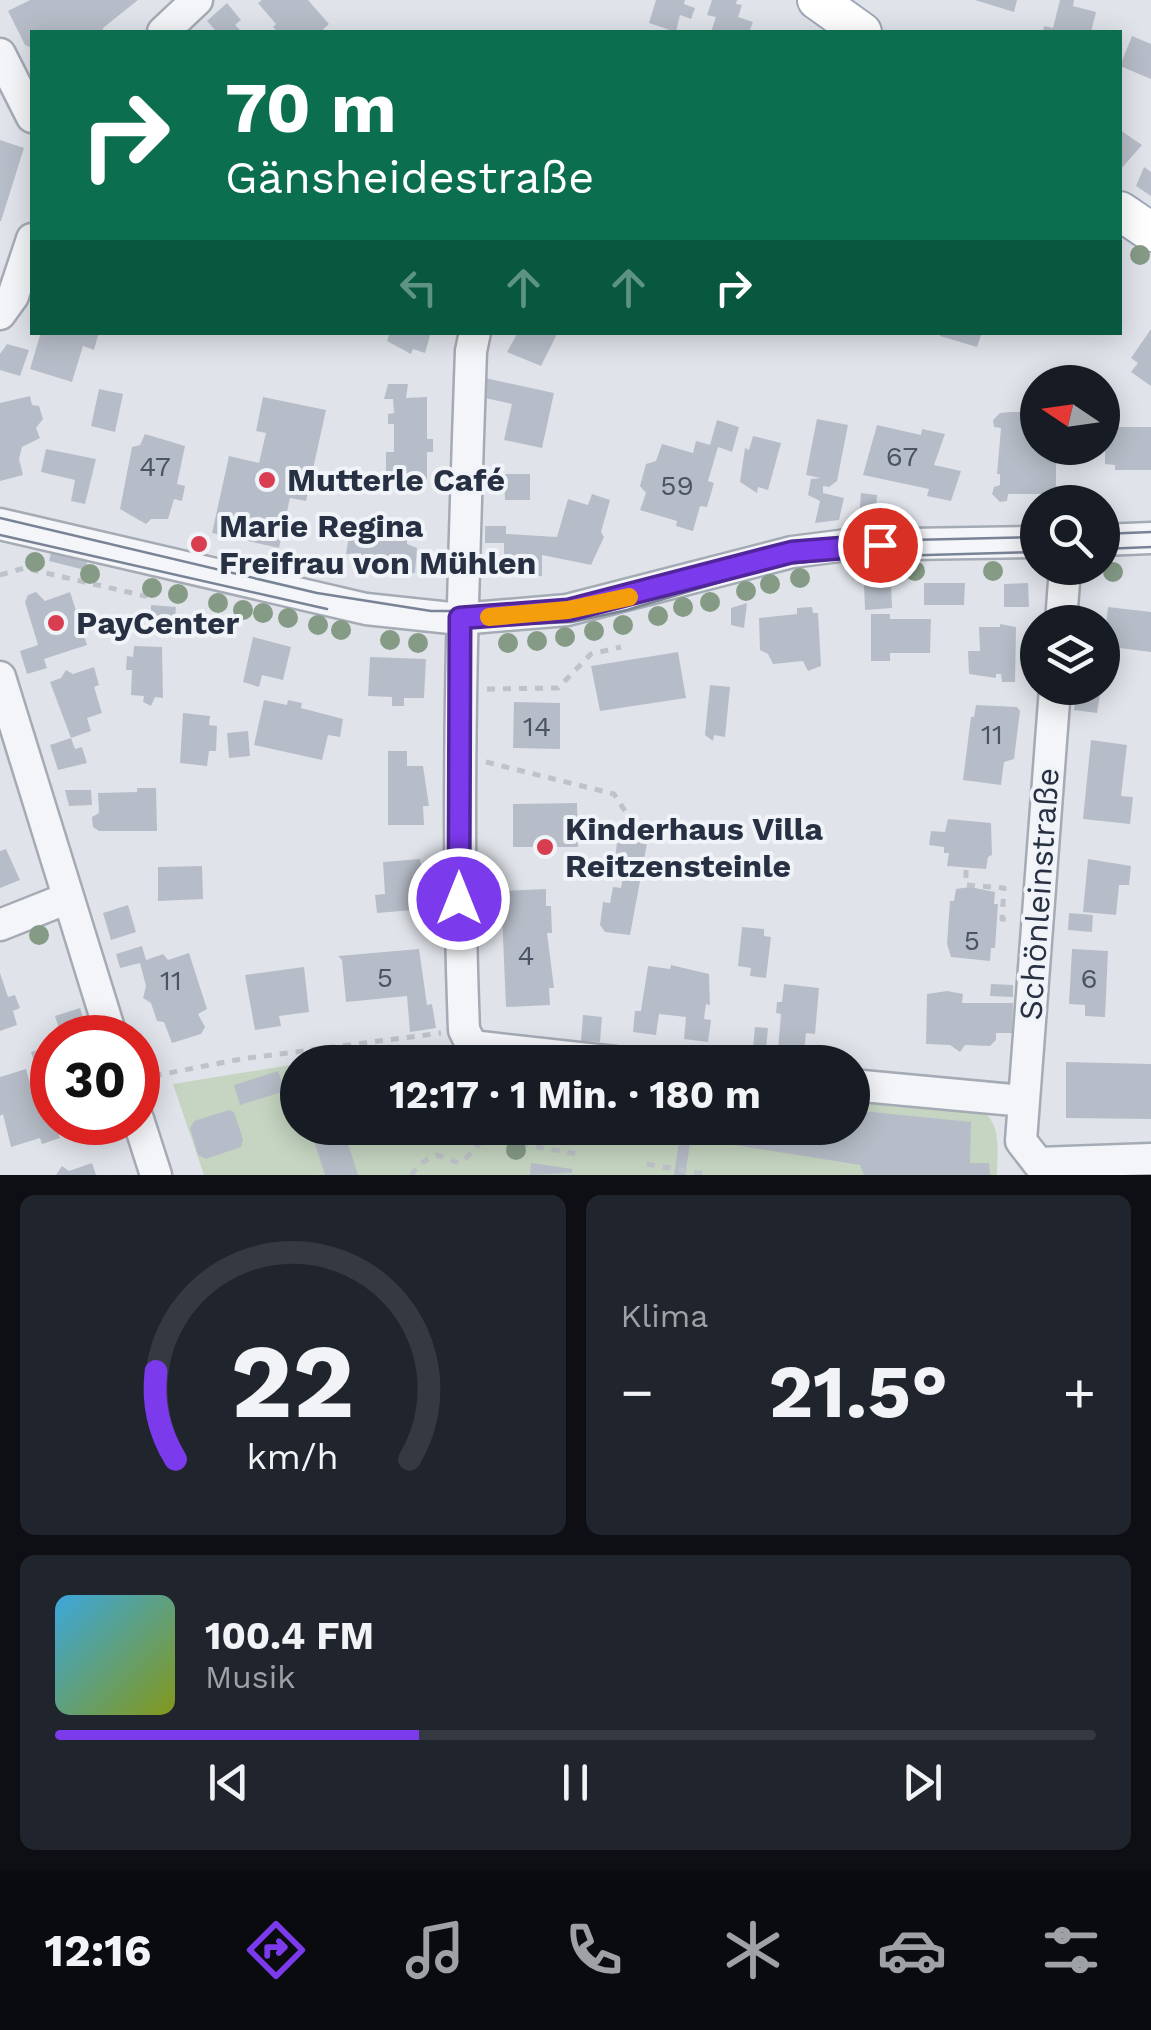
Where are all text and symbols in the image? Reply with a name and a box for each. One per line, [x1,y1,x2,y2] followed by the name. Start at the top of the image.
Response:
[225,67,397,149] text: 70 m
[60,70,190,200] icon: right
[225,151,594,204] text: Gänsheidestraße
[391,260,446,315] icon: left
[496,260,551,315] icon: ahead
[601,260,656,315] icon: ahead
[706,260,761,315] icon: right
[1020,365,1120,465] north arrow
[1020,365,1120,705] map controls
[886,440,918,473] house number: 67
[139,450,171,483] house number: 47
[287,461,505,499] place label: Mutterle Café
[256,469,278,491] marker: Mutterle Café
[660,469,694,502] house number: 59
[1020,485,1120,585] button: search
[838,503,923,588] pin
[219,507,536,582] place label: Marie Regina Freifrau von Mühlen
[853,518,908,573] icon: arrive
[188,533,210,555] marker: Marie Regina Freifrau von Mühlen
[76,604,239,642] place label: PayCenter
[1020,605,1120,705] button: layers
[45,612,67,634] marker: PayCenter
[523,710,551,743] house number: 14
[981,718,1003,751] house number: 11
[1011,766,1067,1022] street label: Schönleinstraße
[565,810,823,885] place label: Kinderhaus Villa Reitzensteinle
[534,836,556,858] marker: Kinderhaus Villa Reitzensteinle
[407,847,511,951] position arrow
[964,924,980,957] house number: 5
[517,939,535,972] house number: 4
[377,961,393,994] house number: 5
[1080,962,1098,995] house number: 6
[160,964,182,997] house number: 11
[30,1015,160,1145] speed limit sign: 30
[389,1073,761,1117] text: 12:17 · 1 Min. · 180 m
[621,1297,708,1335] text: Klima
[231,1320,355,1442] text: 22
[768,1347,948,1435] text: 21.5°
[621,1360,654,1424] text: −
[1063,1360,1096,1424] text: +
[247,1436,339,1478] text: km/h
[205,1614,374,1658] text: 100.4 FM
[205,1658,295,1696] text: Musik
[201,1755,256,1810] icon: previous
[548,1755,603,1810] icon: pause
[895,1755,950,1810] icon: next
[241,1915,311,1985] icon: directions
[400,1915,470,1985] icon: music
[559,1915,629,1985] icon: phone
[718,1915,788,1985] icon: climate
[877,1915,947,1985] icon: car
[1036,1915,1106,1985] icon: filters
[45,1924,151,1977] text: 12:16

